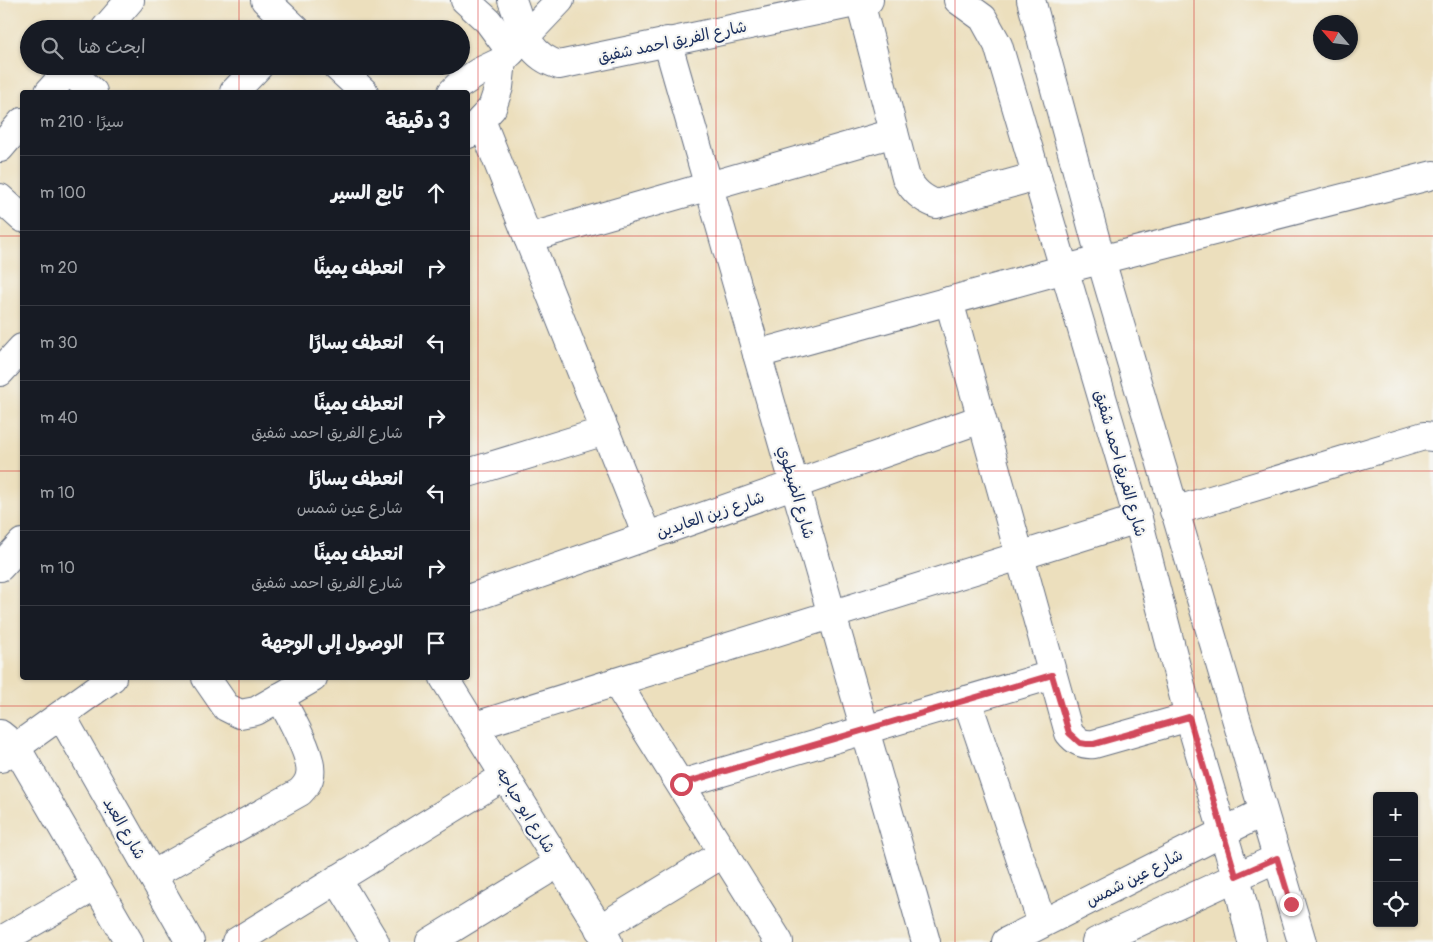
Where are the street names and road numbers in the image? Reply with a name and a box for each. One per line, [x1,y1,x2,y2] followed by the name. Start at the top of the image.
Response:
[596,16,749,69] street label: شارع الفريق احمد شفيق
[1089,388,1151,539] street label: شارع الفريق احمد شفيق
[772,443,819,541] street label: شارع الضيطوي
[654,487,767,544] street label: شارع زين العابدين
[490,764,559,857] street label: شارع ابو حباجه
[98,794,150,863] street label: شارع العبد
[1083,845,1187,912] street label: شارع عين شمس

